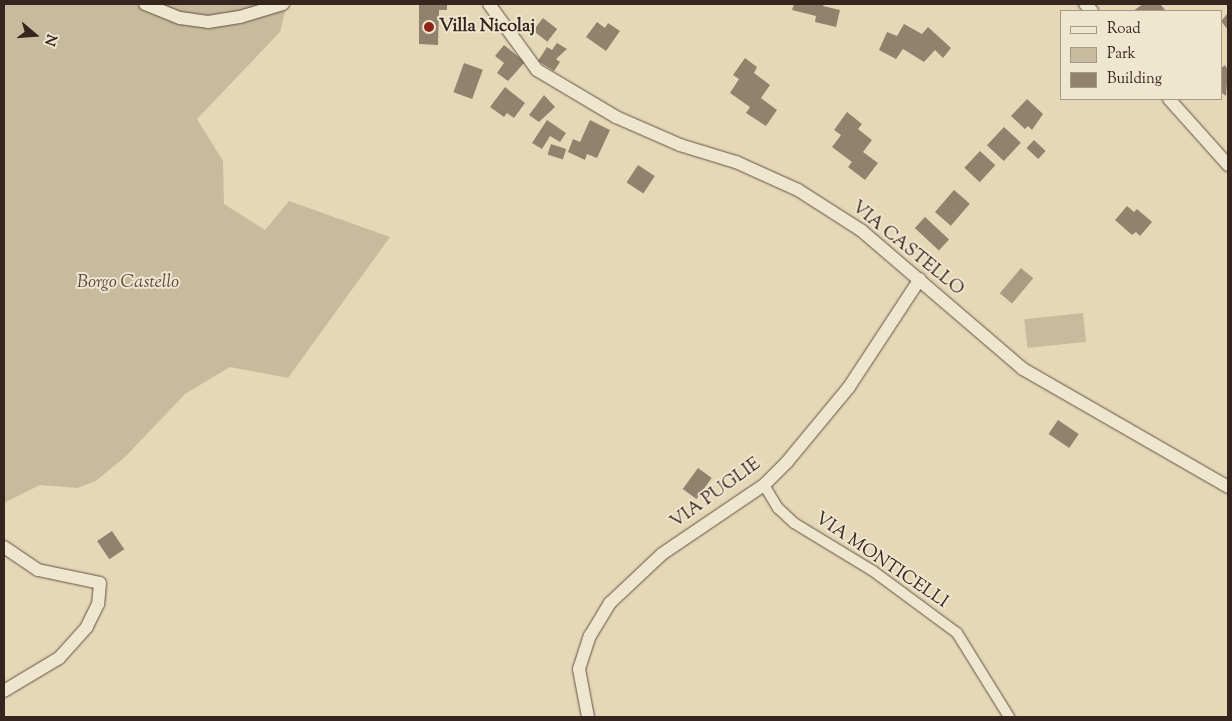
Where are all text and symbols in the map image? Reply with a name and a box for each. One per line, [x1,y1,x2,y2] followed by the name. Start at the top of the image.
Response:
[10,10,60,60] north arrow
[1060,10,1222,100] legend
[439,16,535,38] place label: Villa Nicolaj
[1107,19,1141,40] text: Road
[423,21,435,33] marker: Villa Nicolaj
[38,31,61,48] text: N
[1107,44,1136,65] text: Park
[1107,69,1162,90] text: Building
[846,197,968,301] street label: VIA CASTELLO
[77,272,179,294] park label: Borgo Castello
[667,454,765,534] street label: VIA PUGLIE
[810,508,952,614] street label: VIA MONTICELLI

